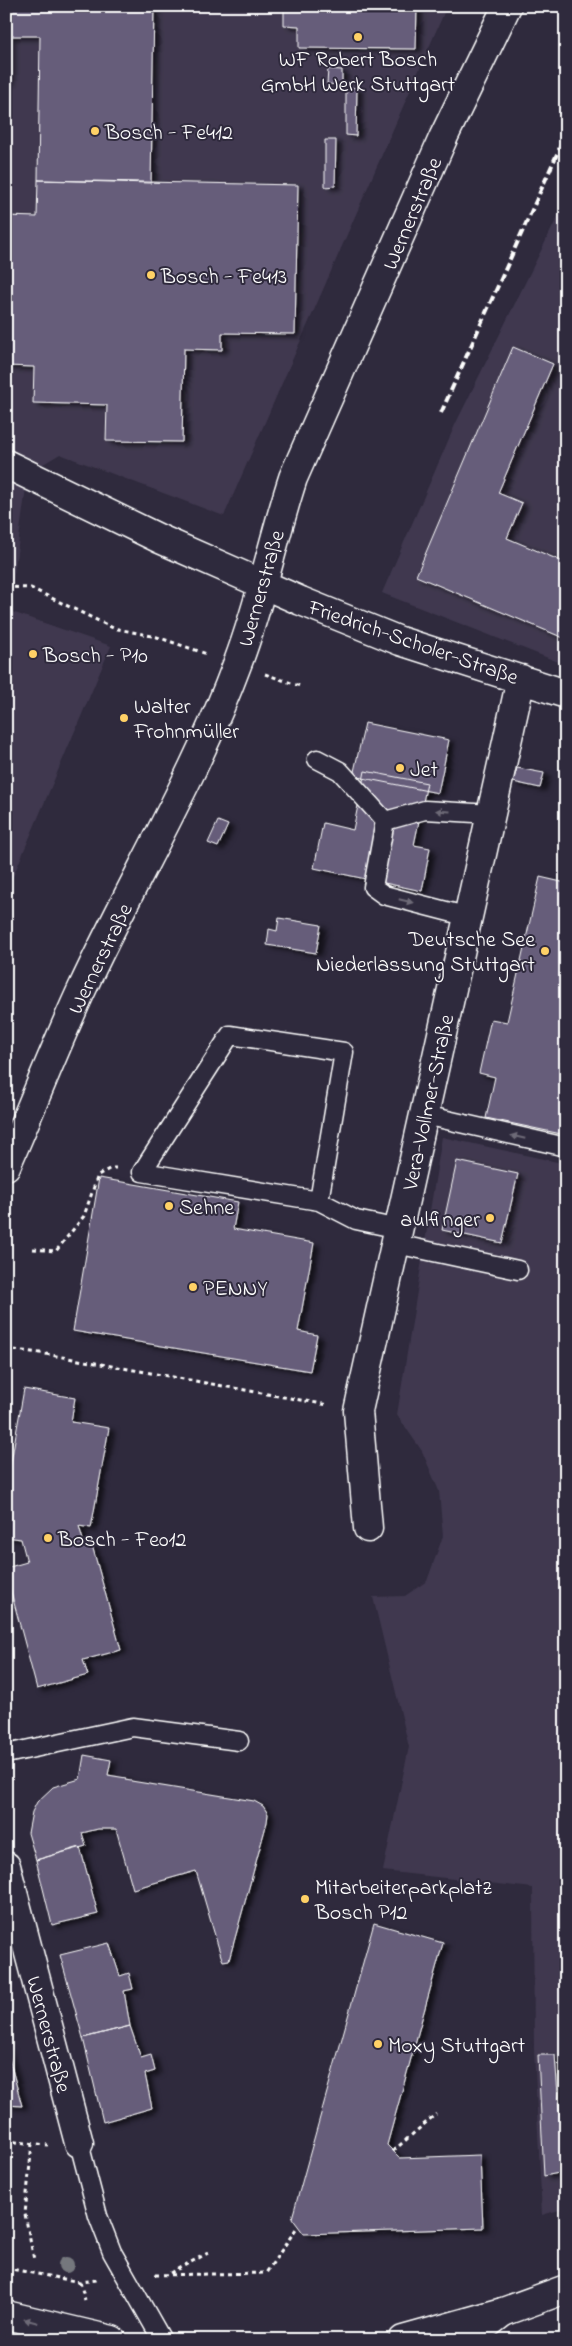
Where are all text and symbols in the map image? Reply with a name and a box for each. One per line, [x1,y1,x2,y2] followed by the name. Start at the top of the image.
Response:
[352,31,364,43] marker: WF Robert Bosch GmbH Werk Stuttgart
[261,45,456,103] place label: WF Robert Bosch GmbH Werk Stuttgart
[104,118,233,150] place label: Bosch - Fe412
[89,125,101,137] marker: Bosch - Fe412
[376,153,452,276] street label: Wernerstraße
[160,262,287,294] place label: Bosch - Fe413
[145,269,157,281] marker: Bosch - Fe413
[231,527,295,651] street label: Wernerstraße
[303,593,522,695] street label: Friedrich-Scholer-Straße
[42,641,148,673] place label: Bosch - P10
[27,648,39,660] marker: Bosch - P10
[133,692,239,749] place label: Walter Frohnmüller
[118,712,130,724] marker: Walter Frohnmüller
[410,755,439,787] place label: Jet
[394,762,406,774] marker: Jet
[434,806,450,814] one-way arrow
[398,897,413,905] one-way arrow
[61,898,142,1020] street label: Wernerstraße
[316,925,536,983] place label: Deutsche See Niederlassung Stuttgart
[539,945,551,957] marker: Deutsche See Niederlassung Stuttgart
[395,1012,464,1195] street label: Vera-Vollmer-Straße
[511,1133,526,1141] one-way arrow
[179,1193,234,1225] place label: Sehne
[163,1200,175,1212] marker: Sehne
[400,1205,480,1238] place label: aulfinger
[484,1212,496,1224] marker: aulfinger
[203,1274,268,1306] place label: PENNY
[187,1281,199,1293] marker: PENNY
[57,1525,187,1557] place label: Bosch - Fe012
[42,1532,54,1544] marker: Bosch - Fe012
[314,1873,492,1930] place label: Mitarbeiterparkplatz Bosch P12
[299,1893,311,1905] marker: Mitarbeiterparkplatz Bosch P12
[16,1973,78,2097] street label: Wernerstraße
[388,2031,526,2064] place label: Moxy Stuttgart
[372,2038,384,2050] marker: Moxy Stuttgart
[23,2317,38,2325] one-way arrow

